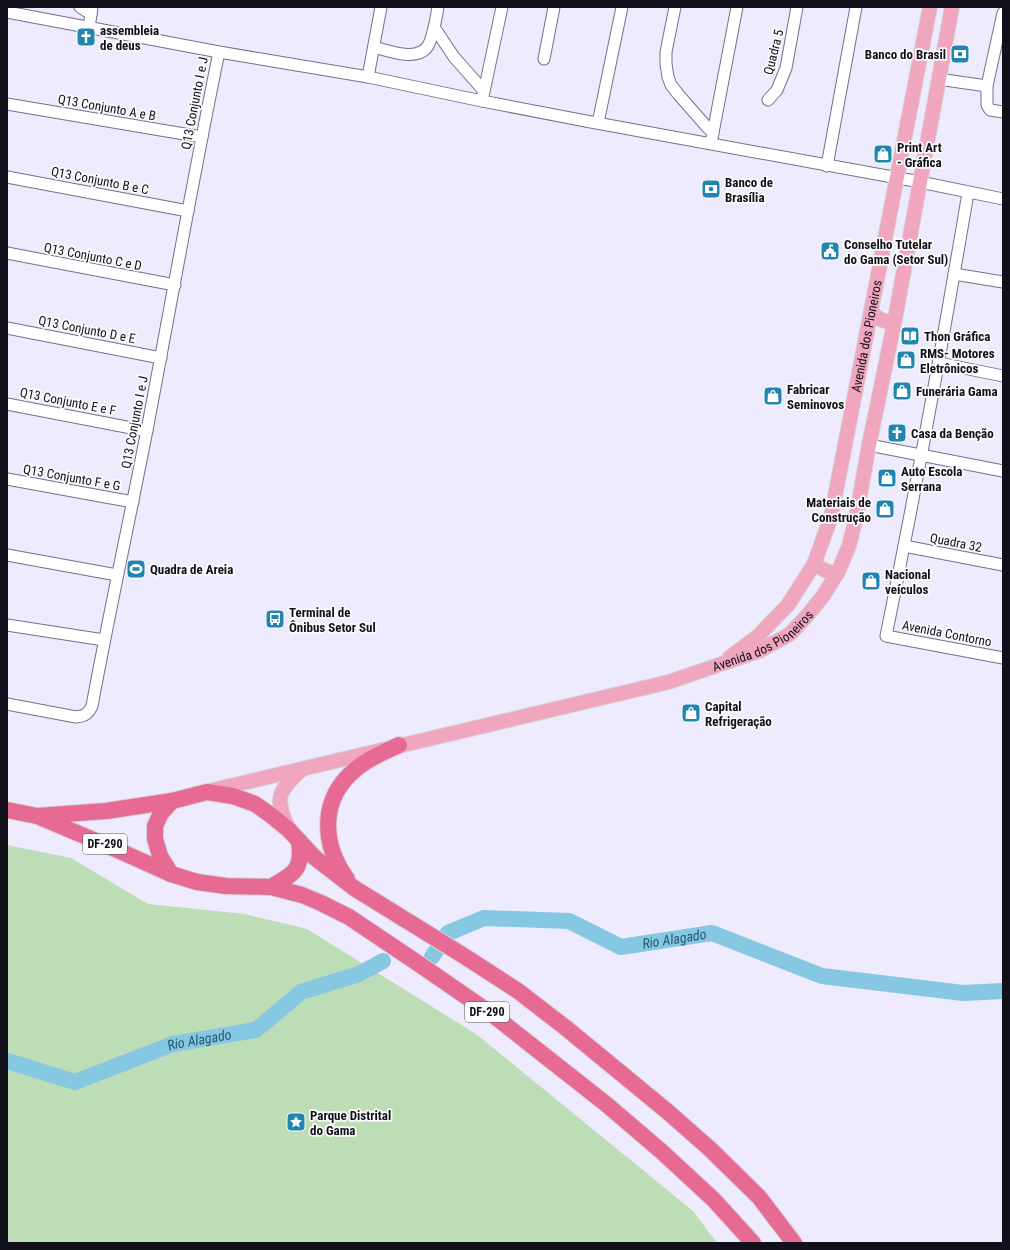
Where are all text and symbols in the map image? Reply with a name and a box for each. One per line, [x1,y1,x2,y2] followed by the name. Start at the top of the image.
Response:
[100,23,159,53] place label: assembleia de deus
[75,26,97,48] church icon: assembleia de deus
[761,28,786,76] street label: Quadra 5
[949,43,971,65] bank icon: Banco do Brasil
[865,47,946,62] place label: Banco do Brasil
[178,55,211,151] street label: Q13 Conjunto I e J
[57,91,157,123] street label: Q13 Conjunto A e B
[897,140,942,170] place label: Print Art - Gráfica
[872,143,894,165] shop icon: Print Art - Gráfica
[50,164,150,197] street label: Q13 Conjunto B e C
[725,175,773,205] place label: Banco de Brasília
[700,178,722,200] bank icon: Banco de Brasília
[844,237,948,267] place label: Conselho Tutelar do Gama (Setor Sul)
[43,240,143,273] street label: Q13 Conjunto C e D
[819,240,841,262] public building icon: Conselho Tutelar do Gama (Setor Sul)
[848,279,885,394] street label: Avenida dos Pioneiros
[37,313,137,346] street label: Q13 Conjunto D e E
[899,325,921,347] library icon: Thon Gráfica
[924,329,990,344] place label: Thon Gráfica
[920,346,995,376] place label: RMS- Motores Eletrônicos
[895,349,917,371] shop icon: RMS- Motores Eletrônicos
[118,374,151,470] street label: Q13 Conjunto I e J
[891,380,913,402] shop icon: Funerária Gama
[787,382,844,412] place label: Fabricar Seminovos
[916,384,998,399] place label: Funerária Gama
[19,385,117,418] street label: Q13 Conjunto E e F
[762,385,784,407] shop icon: Fabricar Seminovos
[886,422,908,444] church icon: Casa da Benção
[911,426,994,441] place label: Casa da Benção
[22,462,122,493] street label: Q13 Conjunto F e G
[901,464,962,494] place label: Auto Escola Serrana
[876,467,898,489] shop icon: Auto Escola Serrana
[806,495,872,525] place label: Materiais de Construção
[874,498,896,520] shop icon: Materiais de Construção
[929,530,983,555] street label: Quadra 32
[125,558,147,580] sports icon: Quadra de Areia
[150,562,233,577] place label: Quadra de Areia
[885,567,931,597] place label: Nacional veículos
[860,570,882,592] shop icon: Nacional veículos
[289,605,376,635] place label: Terminal de Ônibus Setor Sul
[264,608,286,630] bus stop icon: Terminal de Ônibus Setor Sul
[710,608,816,675] street label: Avenida dos Pioneiros
[901,617,993,650] street label: Avenida Contorno
[705,699,772,729] place label: Capital Refrigeração
[680,702,702,724] shop icon: Capital Refrigeração
[83,834,127,854] road number: DF-290
[641,926,708,952] water label: Rio Alagado
[465,1002,509,1022] road number: DF-290
[165,1026,233,1053] water label: Rio Alagado
[310,1108,391,1138] place label: Parque Distrital do Gama
[285,1111,307,1133] place icon: Parque Distrital do Gama

